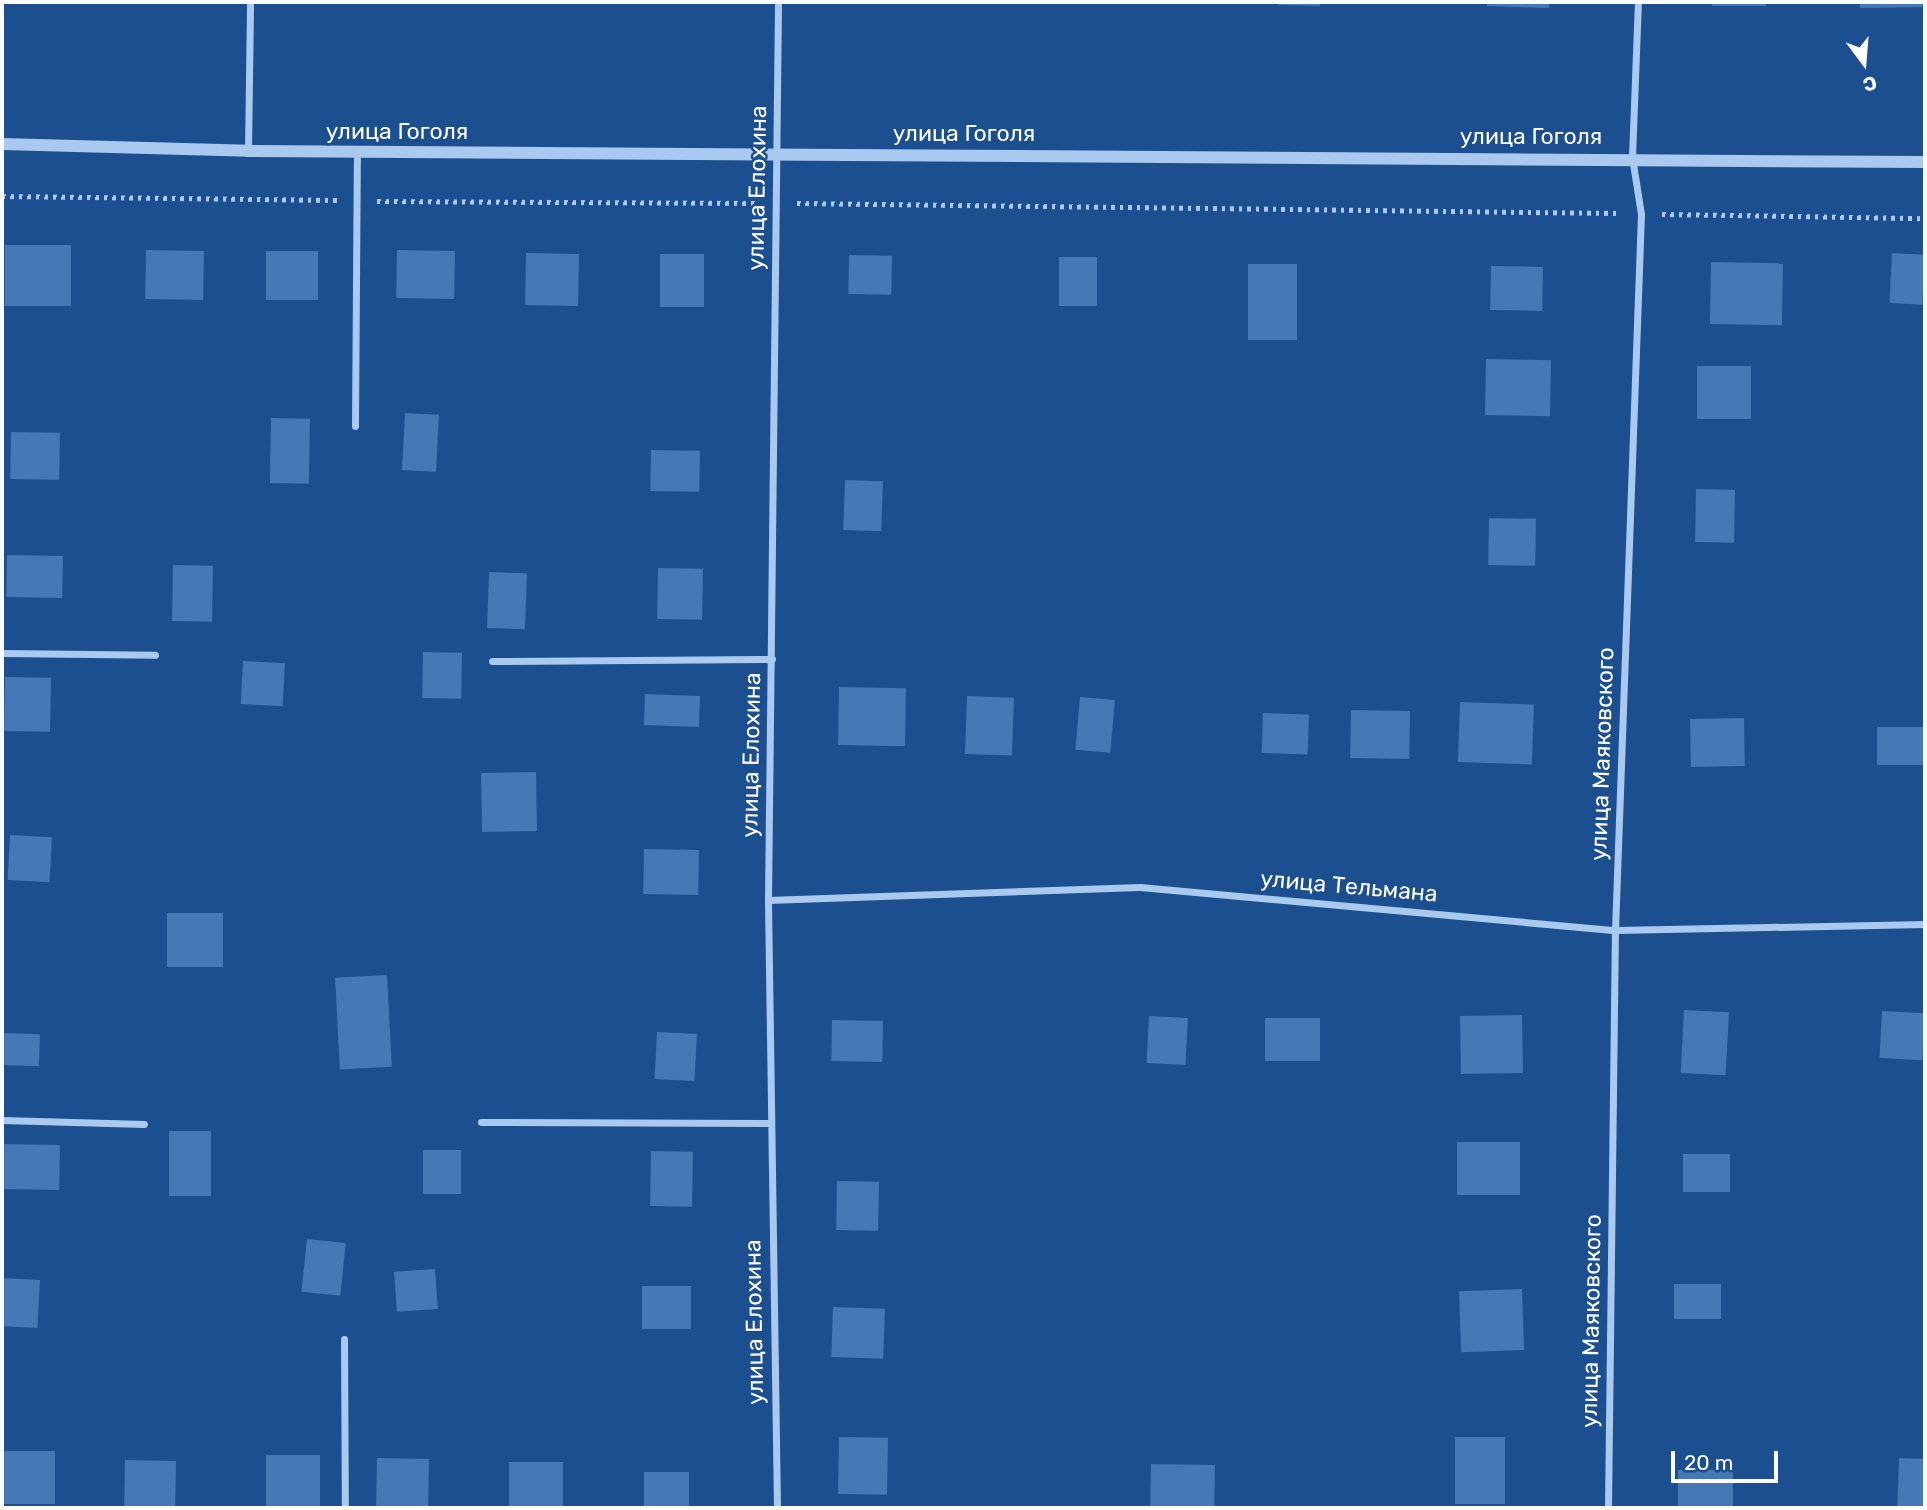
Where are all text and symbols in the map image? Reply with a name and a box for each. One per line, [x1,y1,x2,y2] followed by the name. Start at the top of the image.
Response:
[1829,28,1899,98] north arrow
[1860,71,1880,97] text: С
[742,105,772,271] street label: улица Елохина
[326,117,468,145] street label: улица Гоголя
[893,119,1035,147] street label: улица Гоголя
[1460,122,1602,150] street label: улица Гоголя
[1584,647,1620,861] street label: улица Маяковского
[736,672,766,838] street label: улица Елохина
[1259,865,1439,907] street label: улица Тельмана
[1575,1214,1607,1428] street label: улица Маяковского
[739,1239,769,1405] street label: улица Елохина
[1675,1436,1782,1480] scale bar
[1684,1450,1733,1475] text: 20 m

